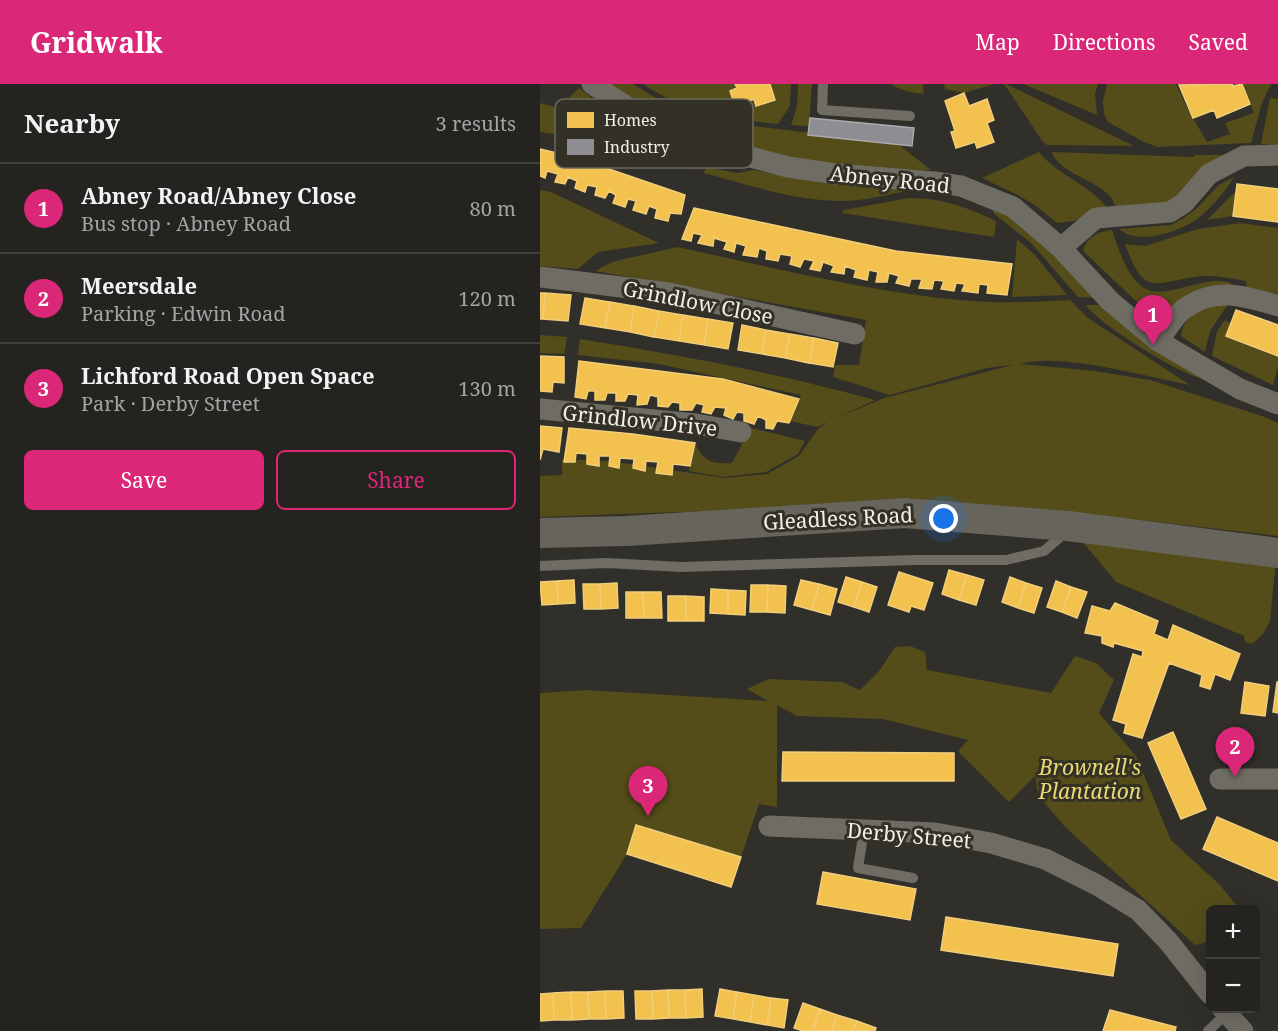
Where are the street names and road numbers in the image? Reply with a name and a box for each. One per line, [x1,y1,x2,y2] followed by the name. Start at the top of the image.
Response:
[829,159,951,199] street label: Abney Road
[620,274,776,330] street label: Grindlow Close
[561,398,719,442] street label: Grindlow Drive
[762,500,914,536] street label: Gleadless Road
[846,816,972,854] street label: Derby Street

